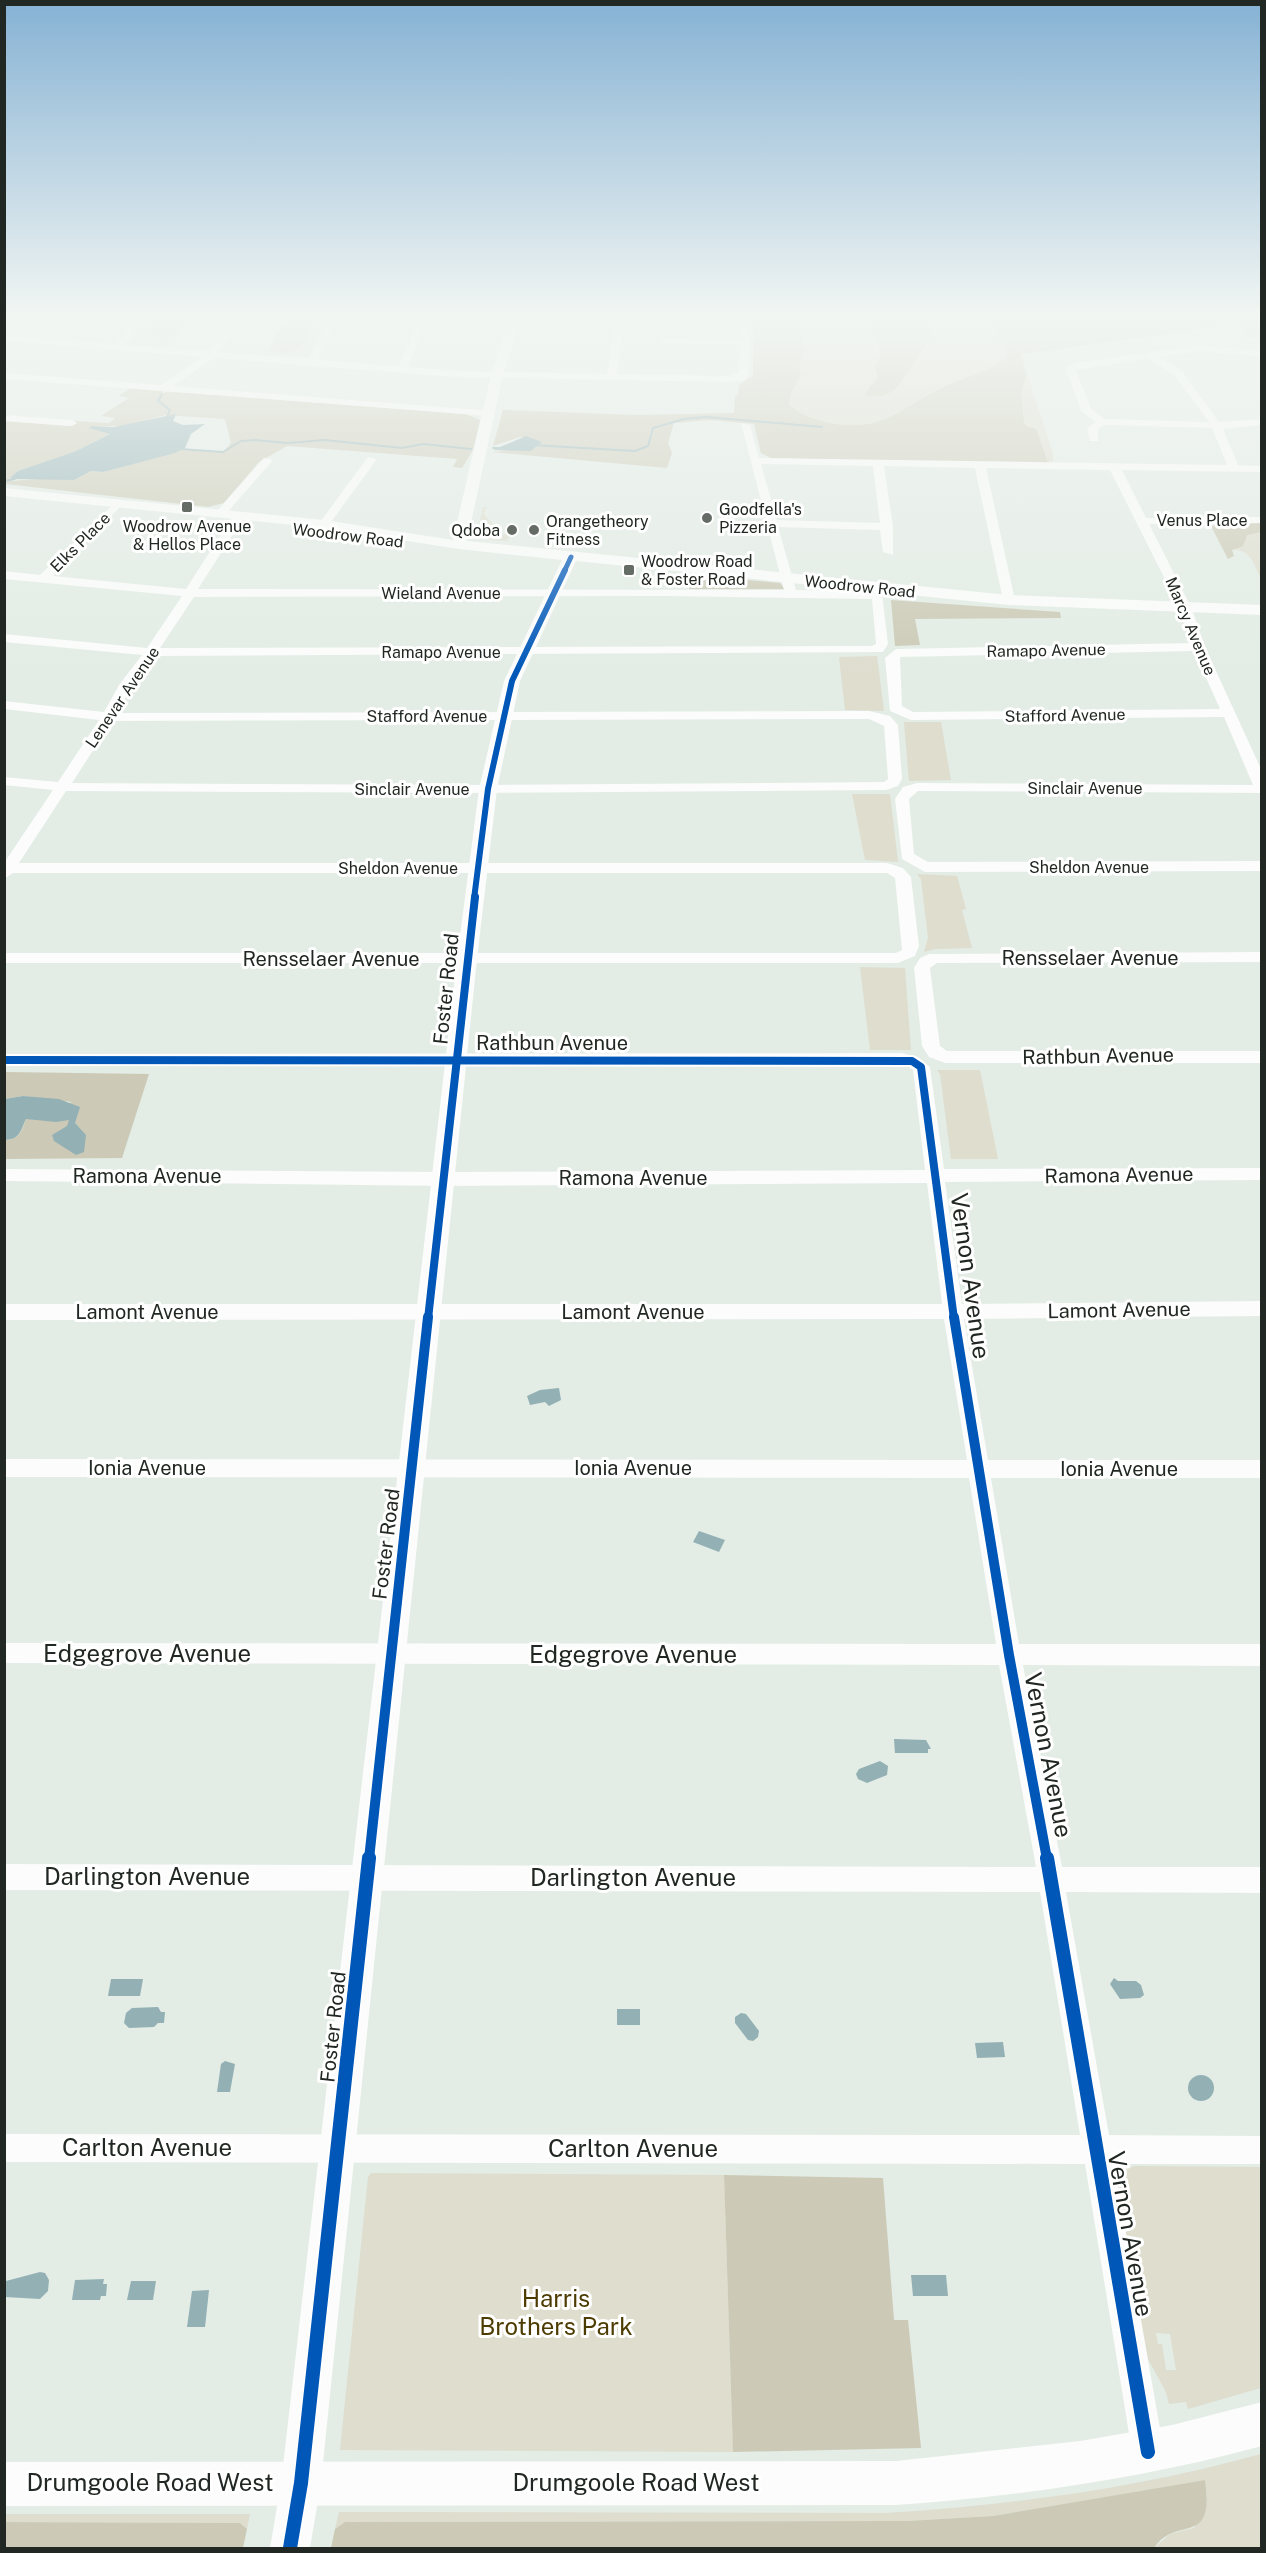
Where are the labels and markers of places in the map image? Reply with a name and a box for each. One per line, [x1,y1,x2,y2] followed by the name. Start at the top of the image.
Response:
[180,500,194,514] marker: Woodrow Avenue & Hellos Place
[719,500,802,537] place label: Goodfella's Pizzeria
[700,511,714,525] marker: Goodfella's Pizzeria
[546,512,649,549] place label: Orangetheory Fitness
[123,517,251,554] place label: Woodrow Avenue & Hellos Place
[451,521,500,540] place label: Qdoba
[505,523,519,537] marker: Qdoba
[527,523,541,537] marker: Orangetheory Fitness
[641,552,753,589] place label: Woodrow Road & Foster Road
[622,563,636,577] marker: Woodrow Road & Foster Road

